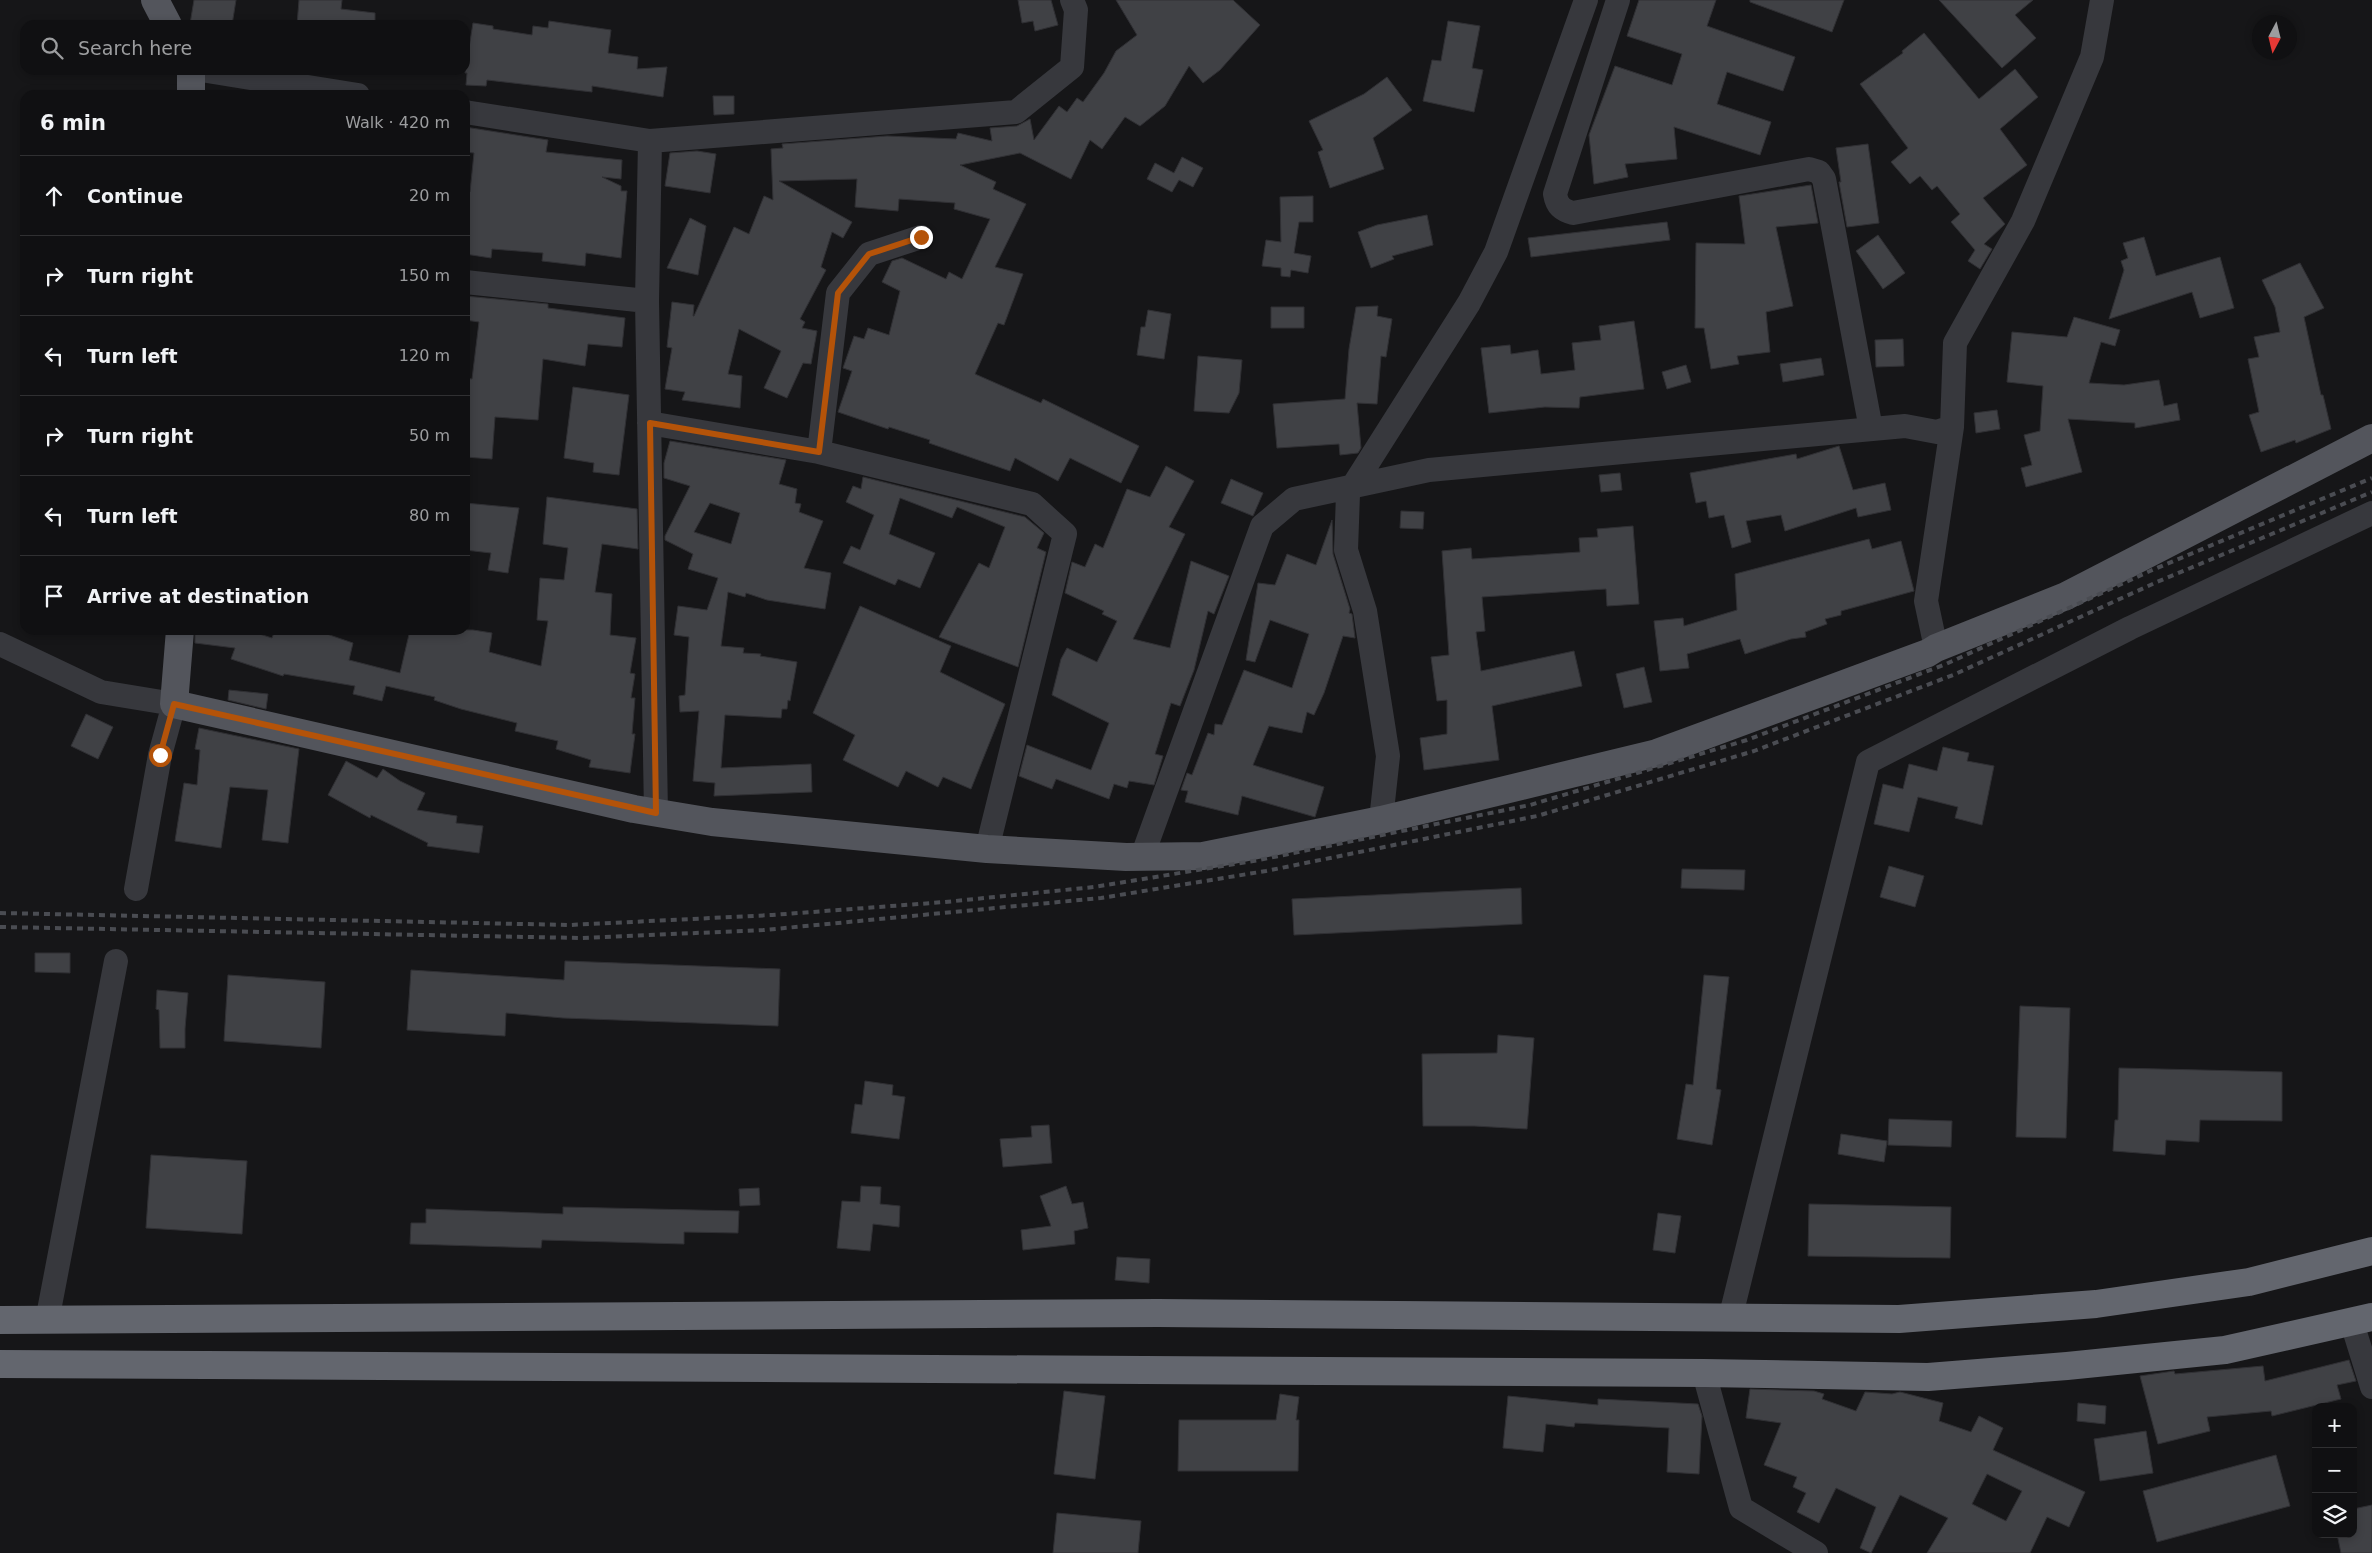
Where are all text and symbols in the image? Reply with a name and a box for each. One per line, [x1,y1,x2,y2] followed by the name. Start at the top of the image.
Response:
[2252,15,2297,60] north arrow
[20,20,470,75] search box
[38,34,66,62] icon: search
[78,37,192,59] text: Search here
[40,111,106,135] text: 6 min
[345,113,450,132] text: Walk · 420 m
[40,182,68,210] icon: ahead
[87,185,183,207] text: Continue
[409,186,450,205] text: 20 m
[910,226,933,249] route end
[40,262,68,290] icon: right
[87,265,193,287] text: Turn right
[399,266,450,285] text: 150 m
[40,342,68,370] icon: left
[87,345,178,367] text: Turn left
[399,346,450,365] text: 120 m
[40,422,68,450] icon: right
[87,425,193,447] text: Turn right
[409,426,450,445] text: 50 m
[40,502,68,530] icon: left
[87,505,178,527] text: Turn left
[409,506,450,525] text: 80 m
[40,582,68,610] icon: arrive
[87,585,309,607] text: Arrive at destination
[149,744,172,767] route start
[2312,1403,2357,1538] map controls
[2312,1403,2357,1448] button: +
[2312,1448,2357,1493] button: −
[2312,1493,2357,1538] button: layers

